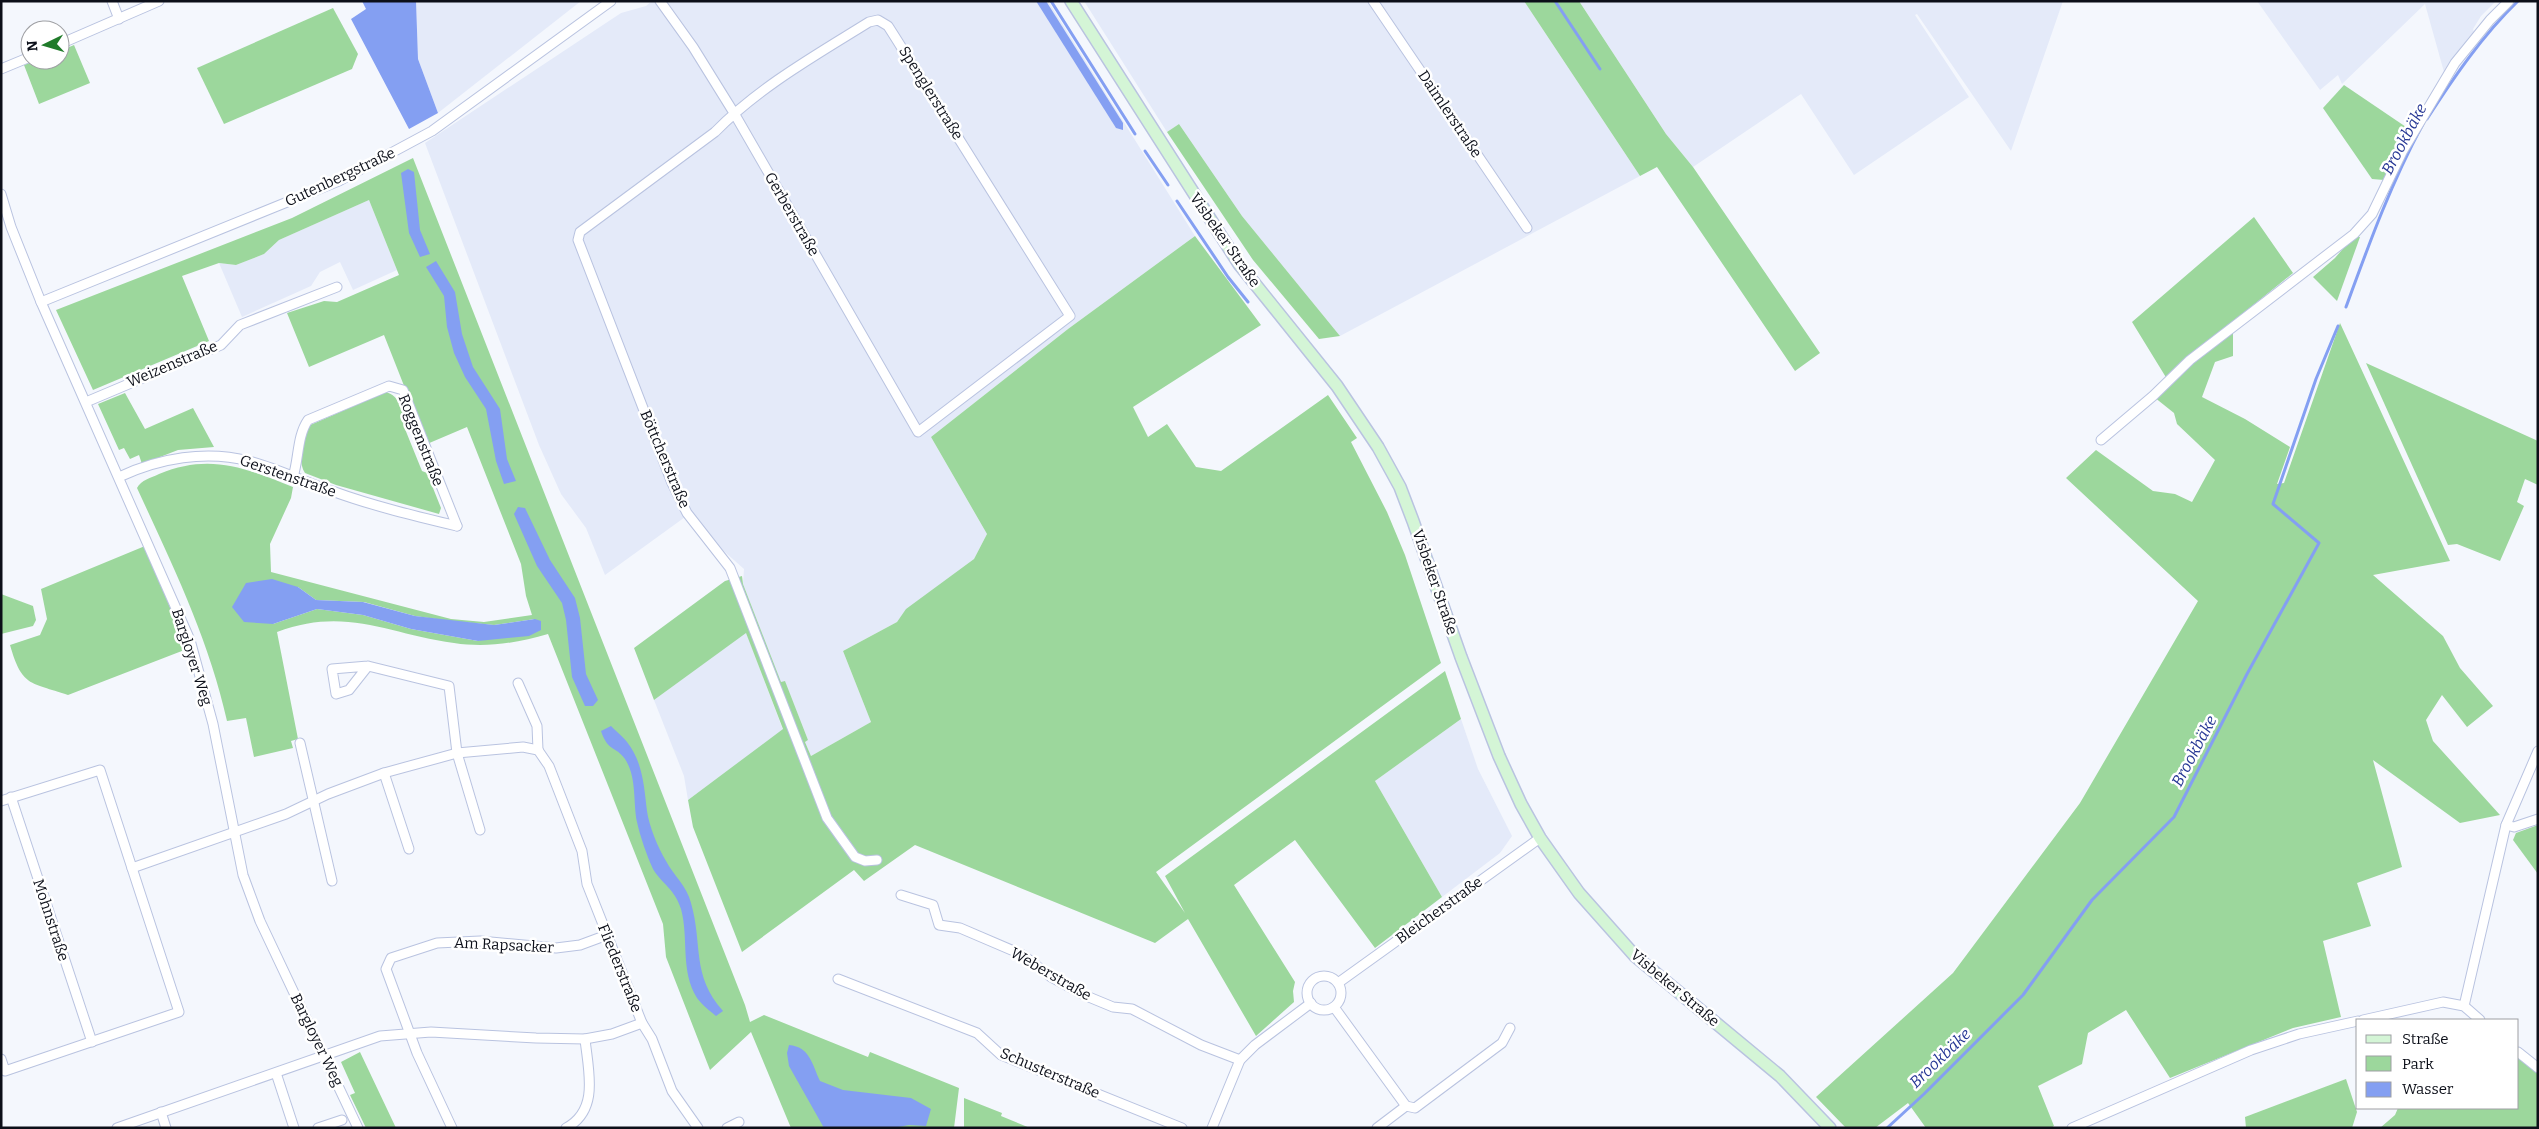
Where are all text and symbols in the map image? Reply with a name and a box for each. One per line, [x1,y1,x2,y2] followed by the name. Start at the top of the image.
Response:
[20,20,70,70] north arrow
[24,40,41,52] text: N
[895,43,967,143] street label: Spenglerstraße
[1414,67,1486,161] street label: Daimlerstraße
[2377,100,2431,178] water label: Brookbäke
[282,144,398,210] street label: Gutenbergstraße
[761,169,823,259] street label: Gerberstraße
[1186,190,1264,290] street label: Visbeker Straße
[124,337,220,391] street label: Weizenstraße
[394,392,448,488] street label: Roggenstraße
[636,407,694,511] street label: Böttcherstraße
[238,451,338,501] street label: Gerstenstraße
[1409,527,1461,637] street label: Visbeker Straße
[168,606,216,708] street label: Bargloyer Weg
[2167,712,2221,790] water label: Brookbäke
[1392,873,1486,947] street label: Bleicherstraße
[29,877,73,963] street label: Mohnstraße
[594,921,646,1015] street label: Fliederstraße
[454,933,555,957] street label: Am Rapsacker
[1007,944,1095,1004] street label: Weberstraße
[1627,946,1723,1030] street label: Visbeker Straße
[287,991,347,1089] street label: Bargloyer Weg
[2356,1019,2519,1109] legend
[1906,1024,1974,1092] water label: Brookbäke
[2402,1030,2448,1048] text: Straße
[997,1044,1103,1102] street label: Schusterstraße
[2402,1055,2434,1073] text: Park
[2402,1080,2454,1098] text: Wasser

